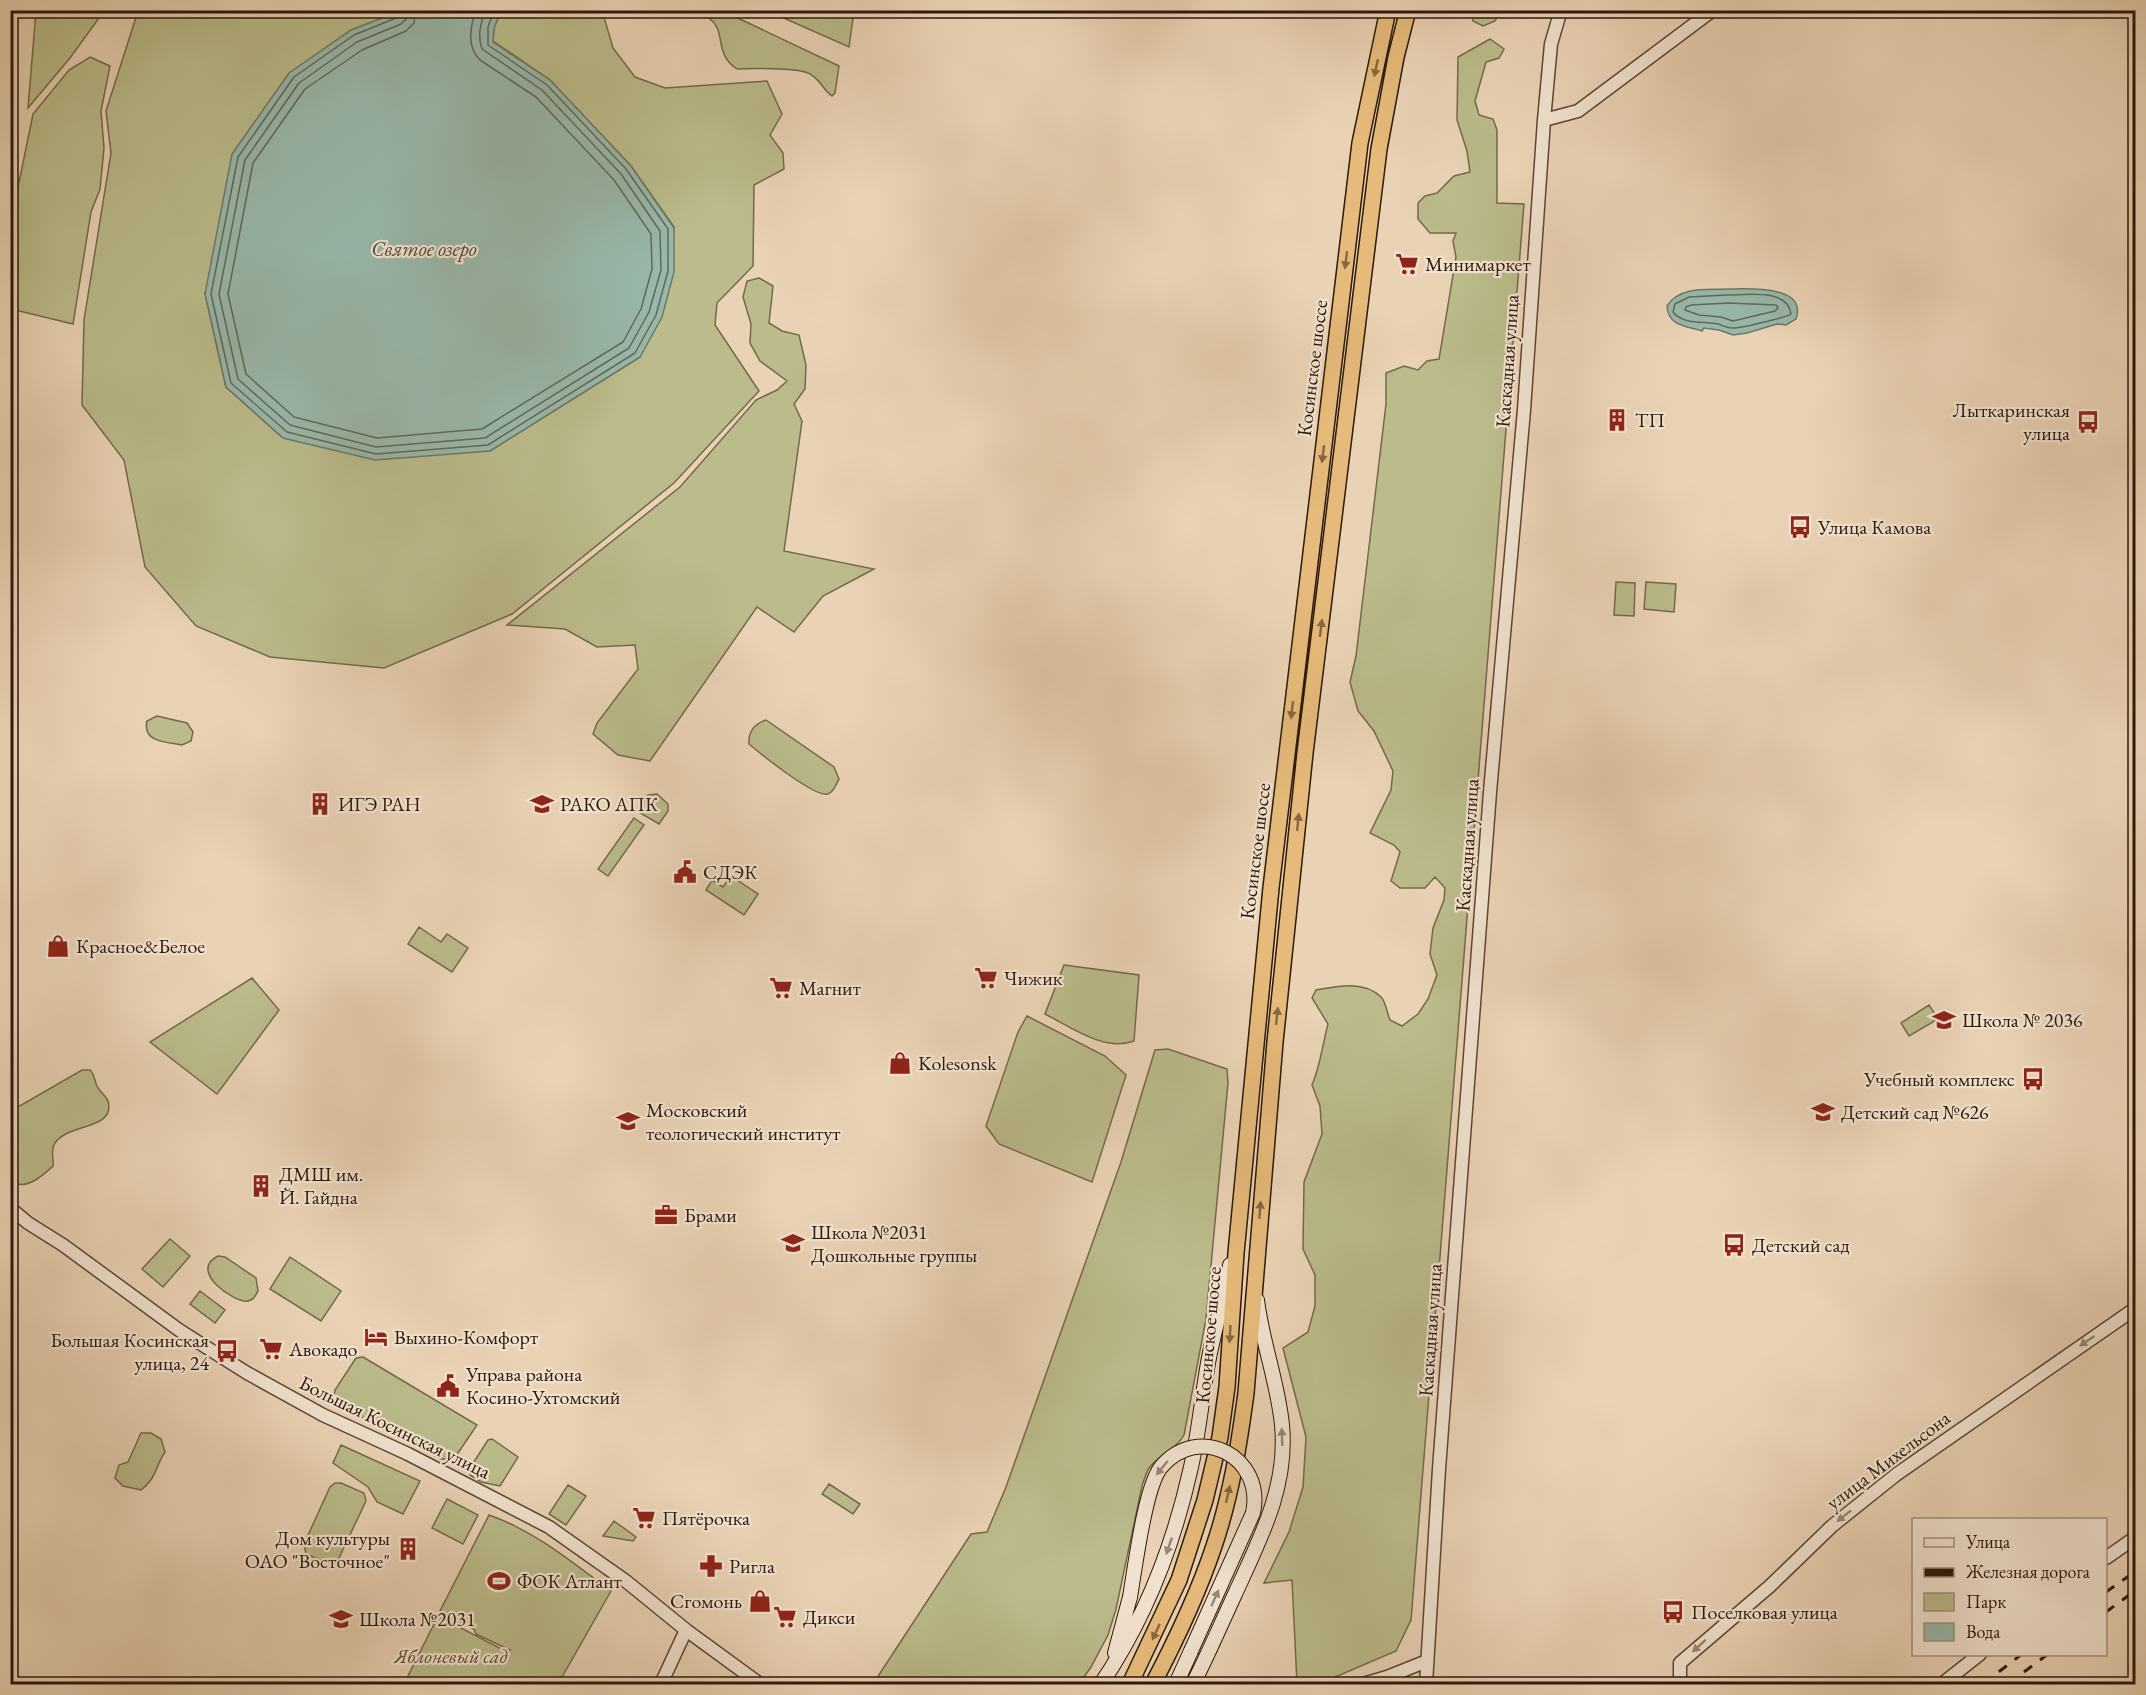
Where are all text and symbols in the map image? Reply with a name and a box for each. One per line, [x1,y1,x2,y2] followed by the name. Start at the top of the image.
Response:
[1370,58,1380,77] one-way arrow
[371,235,477,262] water label: Святое озеро
[1341,251,1351,270] one-way arrow
[1394,251,1420,277] supermarket icon: Минимаркет
[1425,251,1531,277] place label: Минимаркет
[1489,294,1525,428] street label: Каскадная улица
[1291,298,1333,438] street label: Косинское шоссе
[1953,397,2070,446] place label: Лыткаринская улица
[1604,407,1630,433] building icon: ТП
[1635,407,1665,433] place label: ТП
[2075,409,2101,435] bus stop icon: Лыткаринская улица
[1318,444,1328,463] one-way arrow
[1787,514,1813,540] bus stop icon: Улица Камова
[1817,514,1931,540] place label: Улица Камова
[1316,618,1325,637] one-way arrow
[1287,701,1297,720] one-way arrow
[1449,778,1485,912] street label: Каскадная улица
[1234,781,1276,921] street label: Косинское шоссе
[307,791,333,817] building icon: ИГЭ РАН
[338,791,421,817] place label: ИГЭ РАН
[529,791,555,817] school or university icon: РАКО АПК
[560,791,659,817] place label: РАКО АПК
[1293,812,1303,831] one-way arrow
[672,859,698,885] public building icon: СДЭК
[703,859,758,885] place label: СДЭК
[45,933,71,959] shop icon: Красное&Белое
[76,933,205,959] place label: Красное&Белое
[973,965,999,991] supermarket icon: Чижик
[1004,965,1063,991] place label: Чижик
[768,975,794,1001] supermarket icon: Магнит
[799,975,861,1001] place label: Магнит
[1273,1006,1282,1025] one-way arrow
[1931,1007,1957,1033] school or university icon: Школа № 2036
[1962,1007,2083,1033] place label: Школа № 2036
[887,1050,913,1076] shop icon: Kolesonsk
[918,1050,997,1076] place label: Kolesonsk
[1863,1066,2015,1092] place label: Учебный комплекс
[2020,1066,2046,1092] bus stop icon: Учебный комплекс
[646,1097,840,1146] place label: Московский теологический институт
[1810,1099,1836,1125] school or university icon: Детский сад №626
[1841,1099,1989,1125] place label: Детский сад №626
[615,1108,641,1134] school or university icon: Московский теологический институт
[279,1161,363,1210] place label: ДМШ им. Й. Гайдна
[248,1173,274,1199] building icon: ДМШ им. Й. Гайдна
[1255,1200,1265,1219] one-way arrow
[653,1202,679,1228] office icon: Брами
[684,1202,737,1228] place label: Брами
[811,1219,977,1268] place label: Школа №2031 Дошкольные группы
[780,1230,806,1256] school or university icon: Школа №2031 Дошкольные группы
[1721,1232,1747,1258] bus stop icon: Детский сад
[1752,1232,1850,1258] place label: Детский сад
[1412,1263,1448,1397] street label: Каскадная улица
[1189,1265,1227,1405] street label: Косинское шоссе
[363,1324,389,1350] hotel icon: Выхино-Комфорт
[394,1324,538,1350] place label: Выхино-Комфорт
[1226,1324,1235,1343] one-way arrow
[50,1327,209,1376] place label: Большая Косинская улица, 24
[2079,1335,2095,1346] one-way arrow
[258,1336,284,1362] supermarket icon: Авокадо
[288,1336,358,1362] place label: Авокадо
[214,1338,240,1364] bus stop icon: Большая Косинская улица, 24
[465,1361,621,1410] place label: Управа района Косино-Ухтомский
[295,1369,495,1485] street label: Большая Косинская улица
[435,1373,461,1399] public building icon: Управа района Косино-Ухтомский
[1821,1405,1955,1515] street label: улица Михельсона
[1278,1428,1287,1447] one-way arrow
[1156,1460,1169,1476] one-way arrow
[1224,1484,1233,1503] one-way arrow
[631,1505,657,1531] supermarket icon: Пятёрочка
[662,1505,750,1531] place label: Пятёрочка
[1836,1510,1852,1523] one-way arrow
[1912,1518,2107,1656] legend
[245,1525,390,1574] place label: Дом культуры ОАО "Восточное"
[1965,1530,2011,1553] text: Улица
[395,1536,421,1562] building icon: Дом культуры ОАО "Восточное"
[1163,1537,1173,1555] one-way arrow
[698,1553,724,1579] pharmacy icon: Ригла
[729,1553,775,1579] place label: Ригла
[1965,1560,2091,1583] text: Железная дорога
[486,1568,512,1594] sports icon: ФОК Атлант
[517,1568,622,1594] place label: ФОК Атлант
[670,1588,742,1614] place label: Сгомонь
[747,1588,773,1614] shop icon: Сгомонь
[1211,1589,1220,1606] one-way arrow
[1966,1590,2006,1613] text: Парк
[1660,1599,1686,1625] bus stop icon: Поселковая улица
[1691,1599,1838,1625] place label: Поселковая улица
[772,1604,798,1630] supermarket icon: Дикси
[803,1604,856,1630] place label: Дикси
[328,1606,354,1632] school or university icon: Школа №2031
[359,1606,476,1632] place label: Школа №2031
[1966,1620,2001,1643] text: Вода
[1151,1624,1161,1642] one-way arrow
[1692,1639,1707,1652] one-way arrow
[393,1643,507,1669] park label: Яблоневый сад

